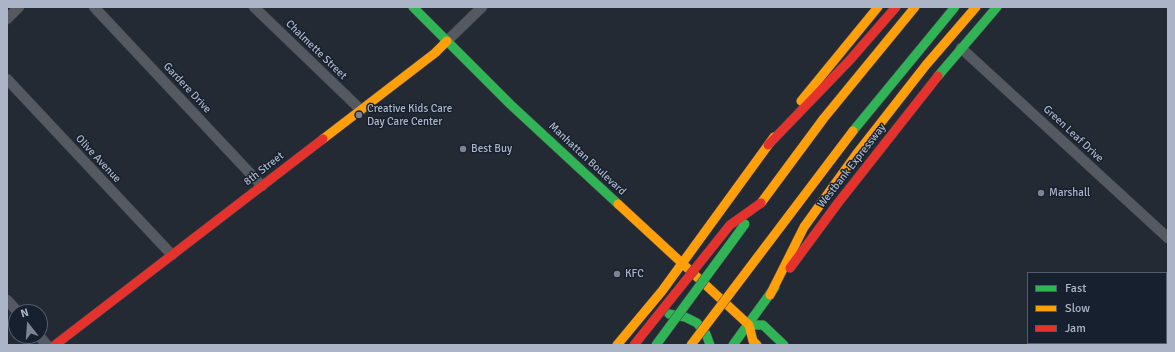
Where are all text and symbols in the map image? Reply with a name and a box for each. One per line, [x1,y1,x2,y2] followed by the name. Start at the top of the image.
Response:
[283,18,349,82] street label: Chalmette Street
[160,60,214,116] street label: Gardere Drive
[367,102,452,128] place label: Creative Kids Care Day Care Center
[1040,103,1106,165] street label: Green Leaf Drive
[354,110,364,120] marker: Creative Kids Care Day Care Center
[546,120,628,198] street label: Manhattan Boulevard
[815,121,889,211] street label: Westbank Expressway
[73,132,123,186] street label: Olive Avenue
[471,142,512,156] place label: Best Buy
[458,144,468,154] marker: Best Buy
[241,149,287,189] street label: 8th Street
[1049,186,1090,200] place label: Marshall
[1036,188,1046,198] marker: Marshall
[625,267,644,281] place label: KFC
[612,269,622,279] marker: KFC
[1027,272,1167,344] legend
[1065,281,1086,296] text: Fast
[1065,301,1090,316] text: Slow
[8,304,48,344] north arrow
[19,306,30,320] text: N
[1065,321,1086,336] text: Jam

